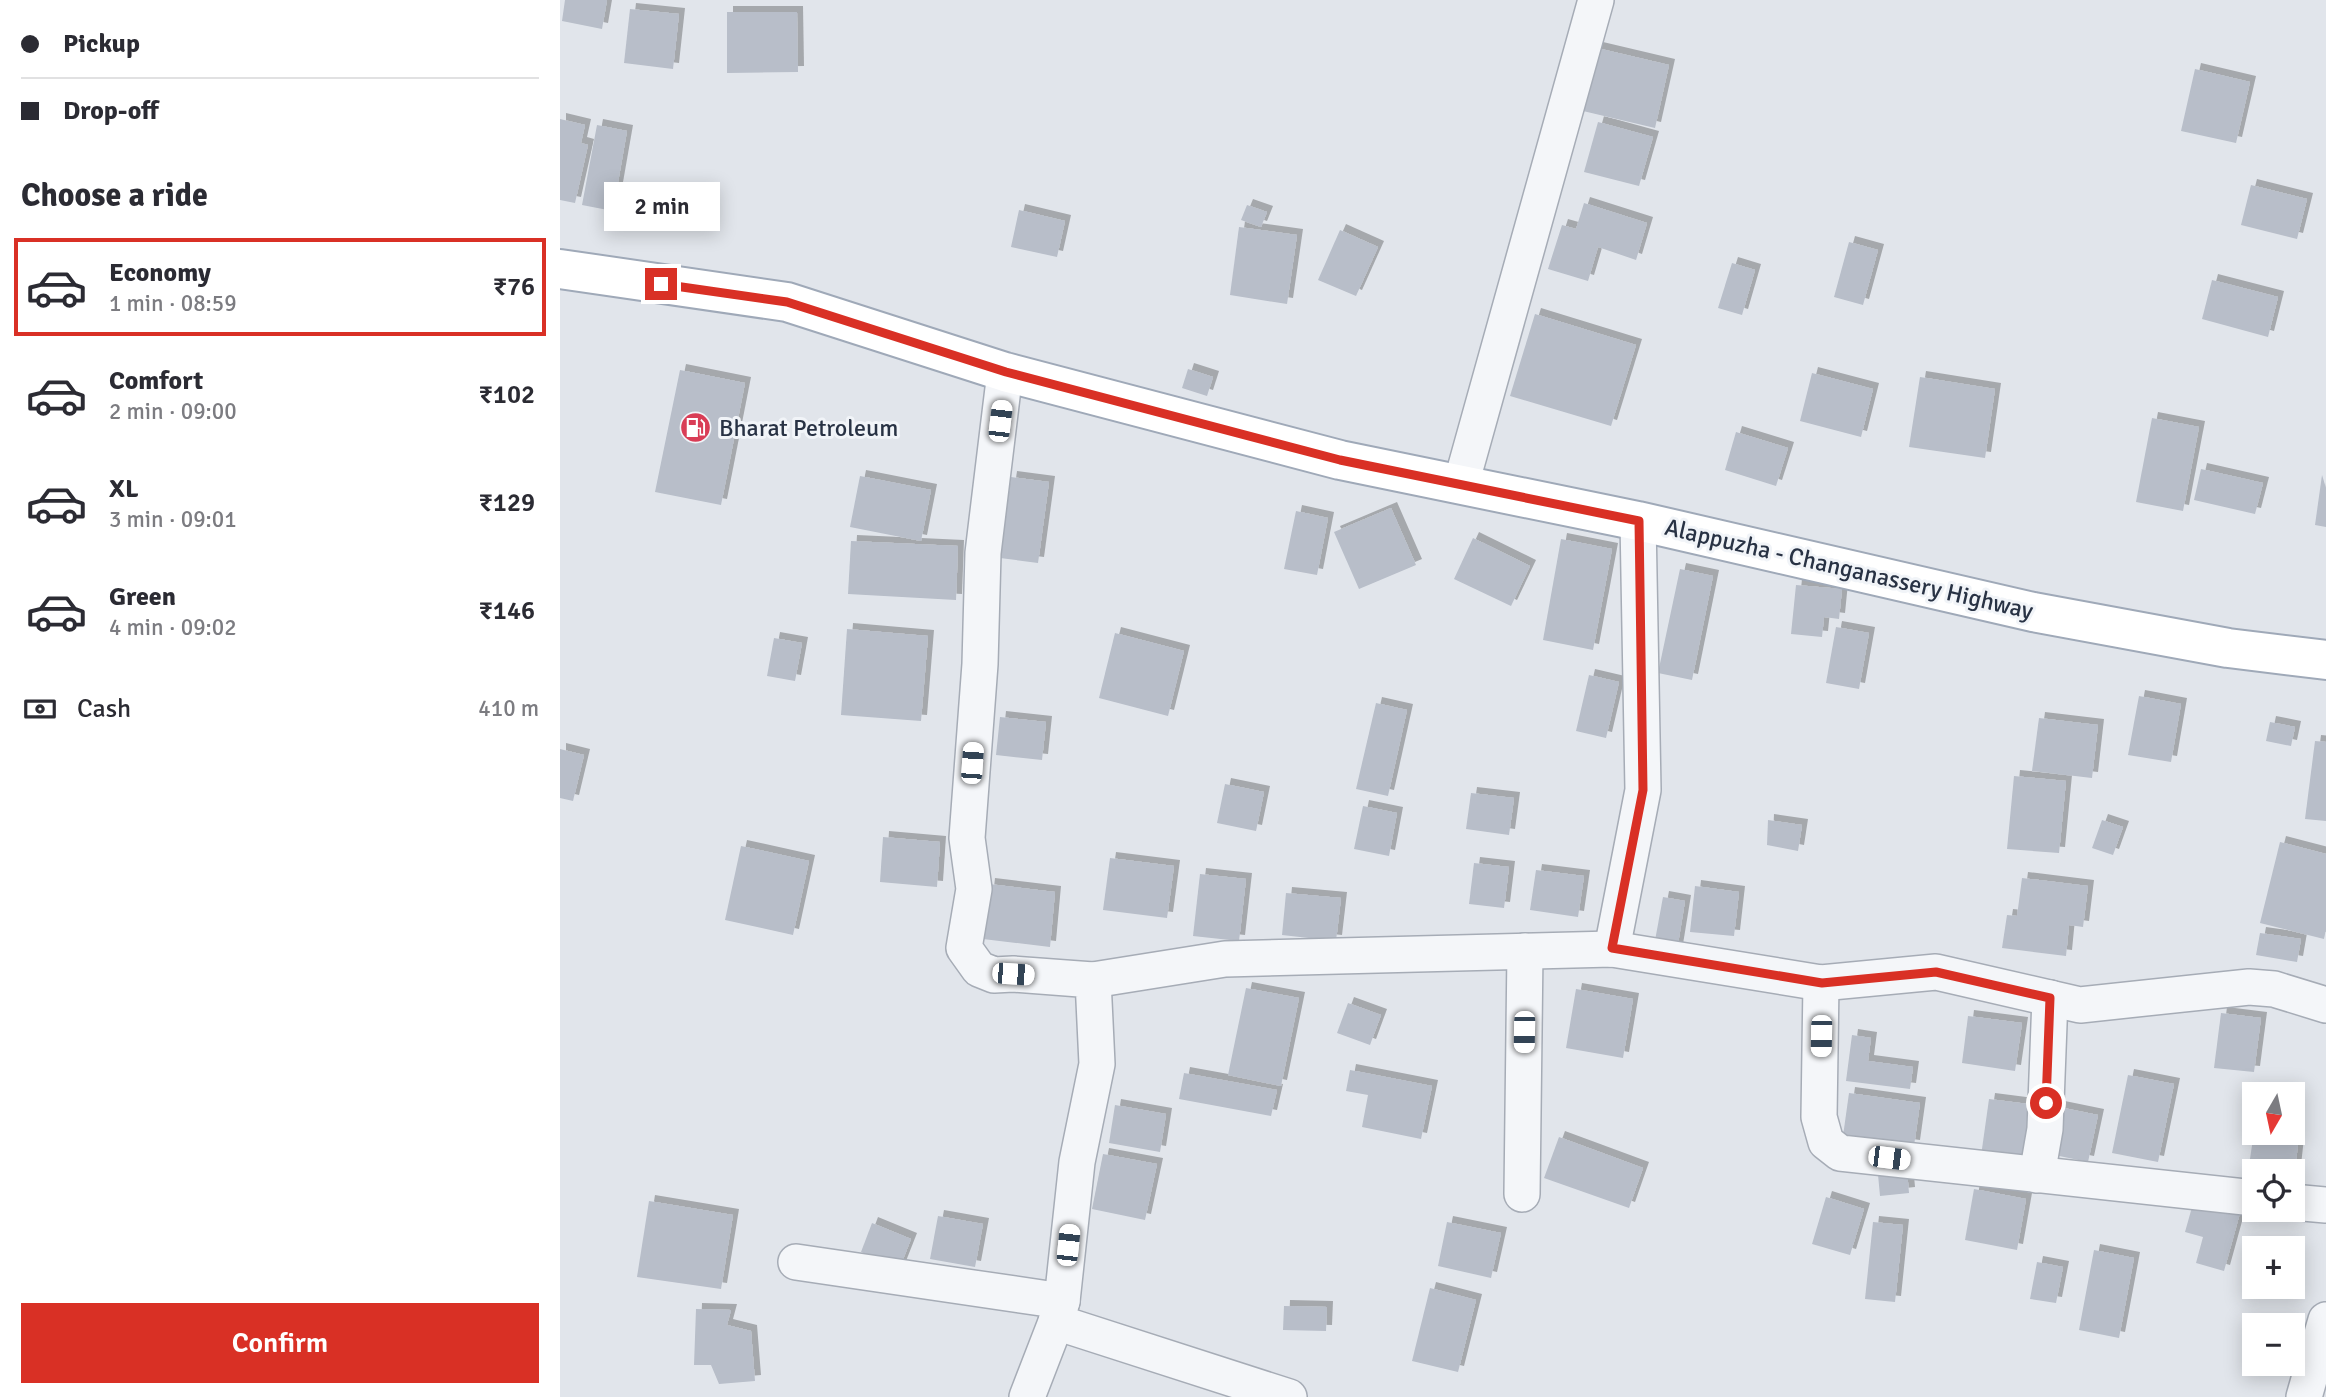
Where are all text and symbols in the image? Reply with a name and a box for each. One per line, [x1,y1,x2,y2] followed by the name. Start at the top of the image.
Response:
[63,28,140,60] text: Pickup
[63,95,159,127] text: Drop-off
[21,176,208,215] text: Choose a ride
[603,182,719,232] callout: 2 min
[634,192,690,221] text: 2 min
[25,256,88,319] icon: car
[109,257,211,289] text: Economy
[645,268,677,300] route end
[493,271,535,303] text: ₹76
[109,289,237,318] text: 1 min · 08:59
[25,364,88,427] icon: car
[109,365,203,397] text: Comfort
[479,379,535,411] text: ₹102
[109,397,237,426] text: 2 min · 09:00
[988,399,1013,443] car
[679,411,713,445] fuel station icon: Bharat Petroleum
[719,413,898,443] place label: Bharat Petroleum
[25,472,88,535] icon: car
[109,473,139,505] text: XL
[479,487,535,519] text: ₹129
[109,505,237,534] text: 3 min · 09:01
[1662,512,2036,626] street label: Alappuzha - Changanassery Highway
[25,580,88,643] icon: car
[109,581,176,613] text: Green
[479,595,535,627] text: ₹146
[109,613,237,642] text: 4 min · 09:02
[21,690,59,728] icon: cash
[77,693,131,725] text: Cash
[478,694,539,723] text: 410 m
[961,741,984,785] car
[992,962,1035,986] car
[1514,1011,1535,1053] car
[1811,1015,1832,1057] car
[2242,1082,2305,1144] north arrow
[2242,1082,2305,1376] map controls
[2030,1087,2062,1119] route start
[1867,1145,1912,1171] car
[2242,1159,2305,1222] button: locate
[1056,1223,1081,1267] car
[2242,1236,2305,1299] button: +
[21,1303,539,1383] button: Confirm
[2242,1313,2305,1376] button: −

